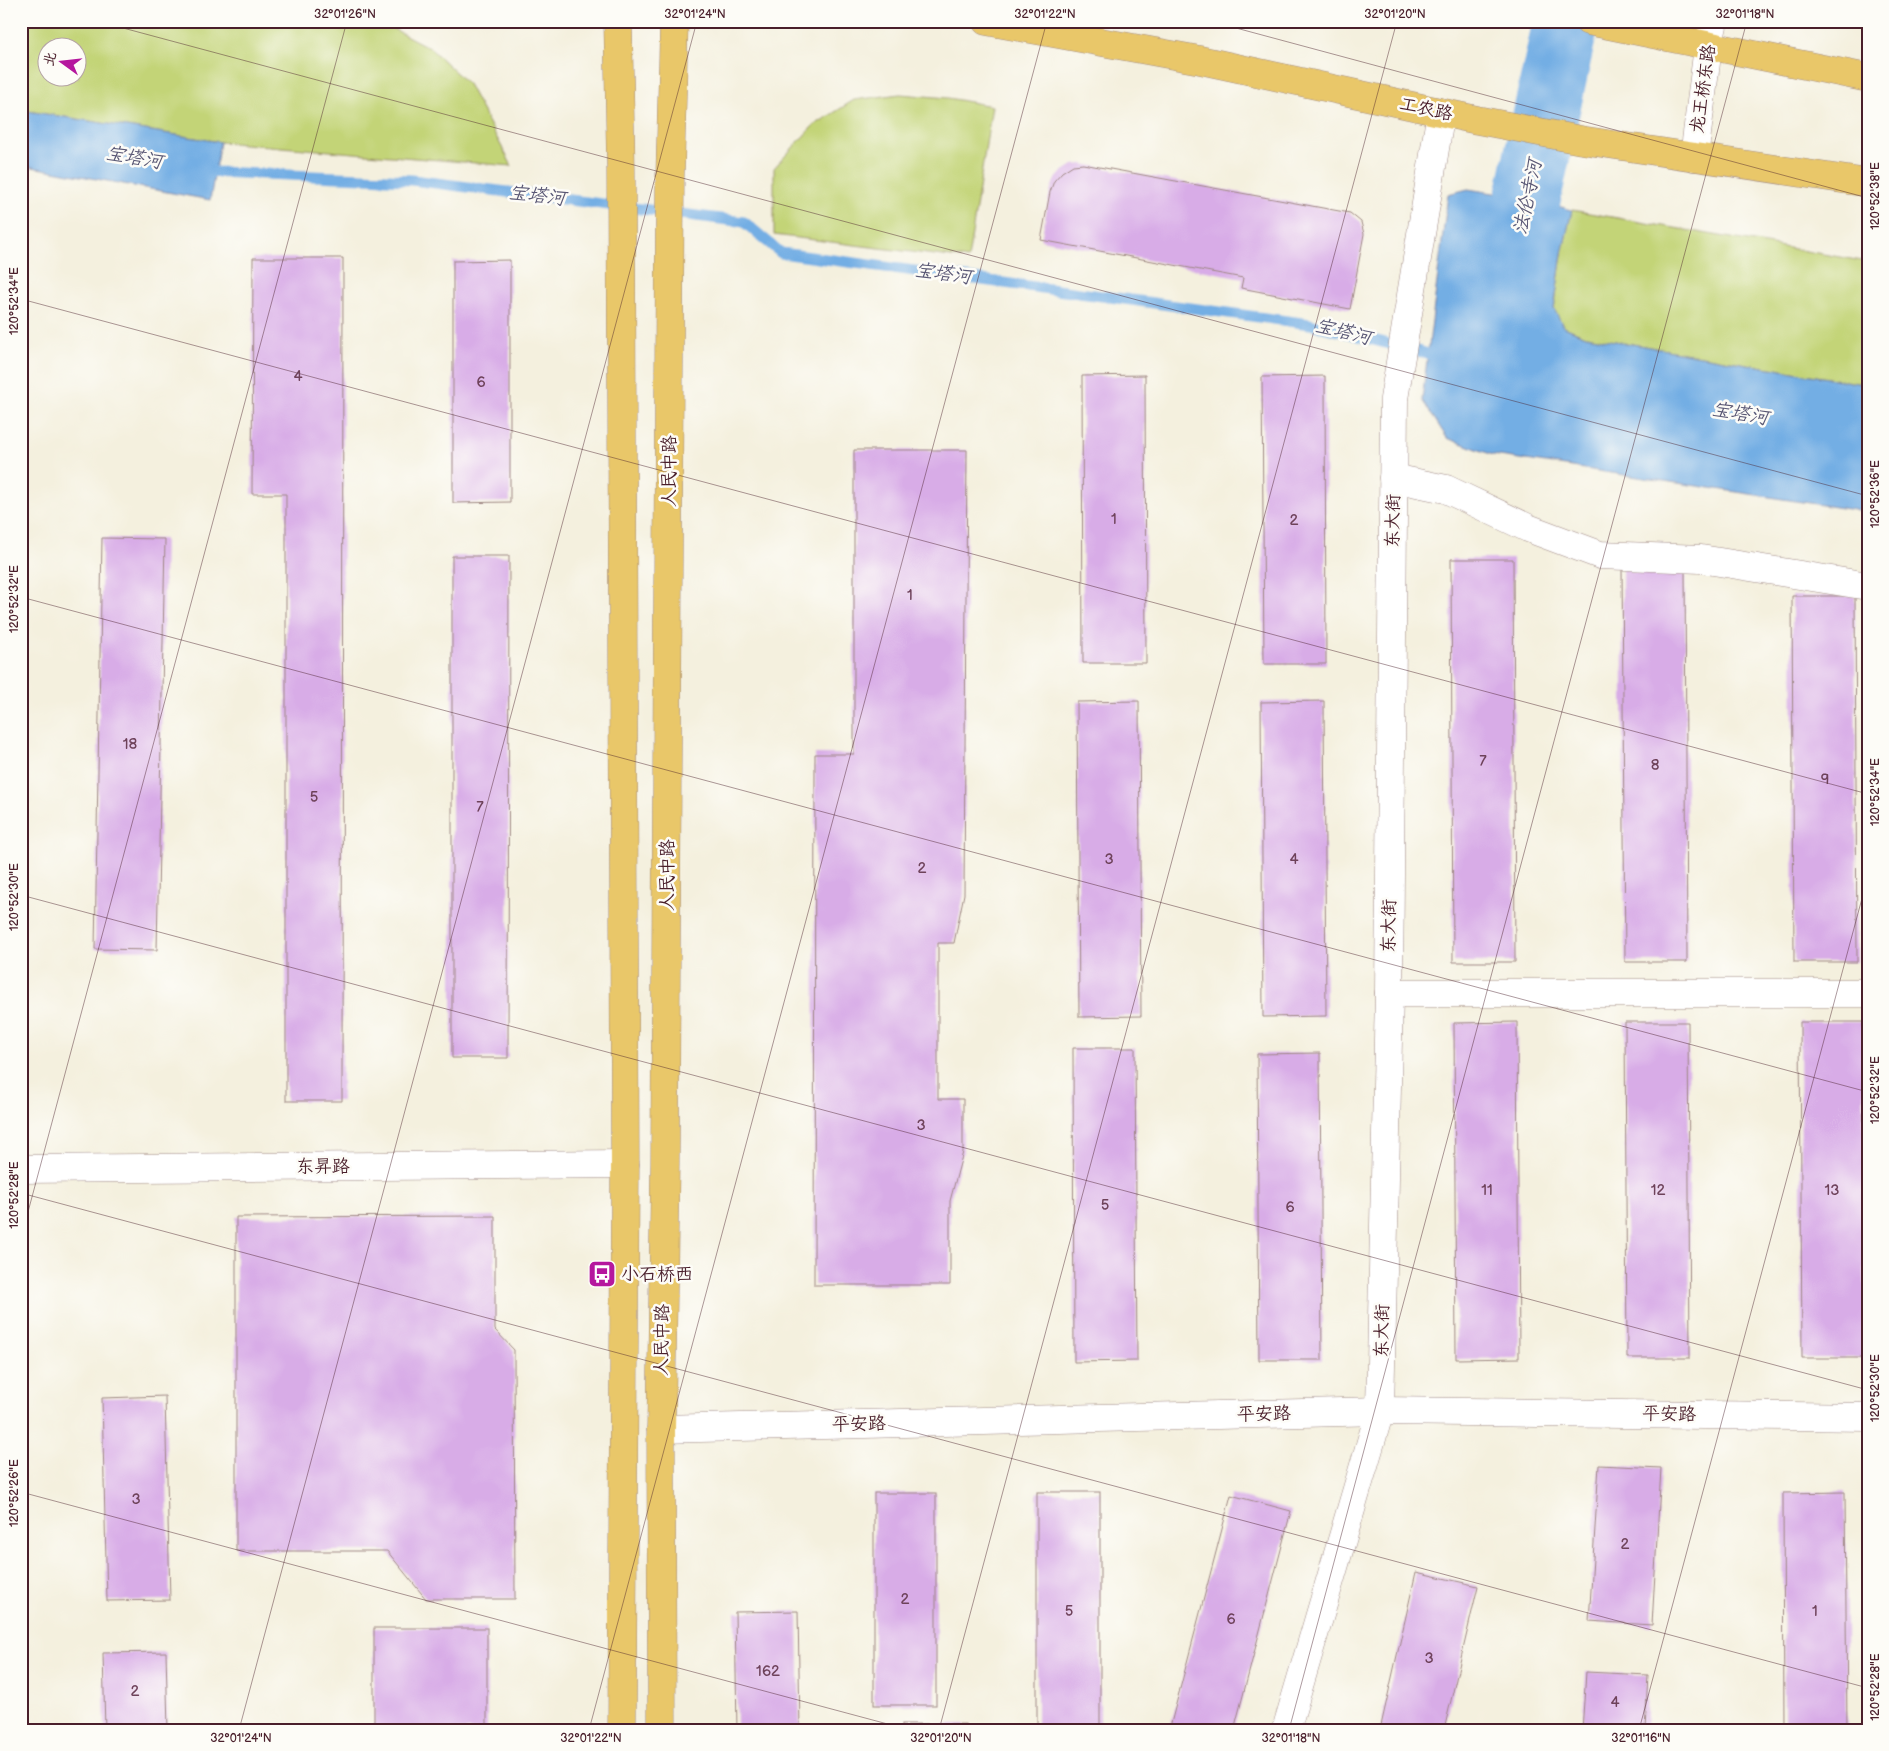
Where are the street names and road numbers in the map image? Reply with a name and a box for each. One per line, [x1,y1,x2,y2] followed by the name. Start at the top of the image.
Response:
[1686,43,1720,135] street label: 龙王桥东路
[1397,93,1455,125] street label: 工农路
[659,435,680,507] street label: 人民中路
[1382,494,1404,548] street label: 东大街
[657,839,678,911] street label: 人民中路
[1378,899,1400,953] street label: 东大街
[296,1156,350,1177] street label: 东昇路
[651,1304,673,1376] street label: 人民中路
[1371,1304,1393,1358] street label: 东大街
[1237,1403,1291,1425] street label: 平安路
[1642,1403,1696,1425] street label: 平安路
[832,1413,886,1435] street label: 平安路

